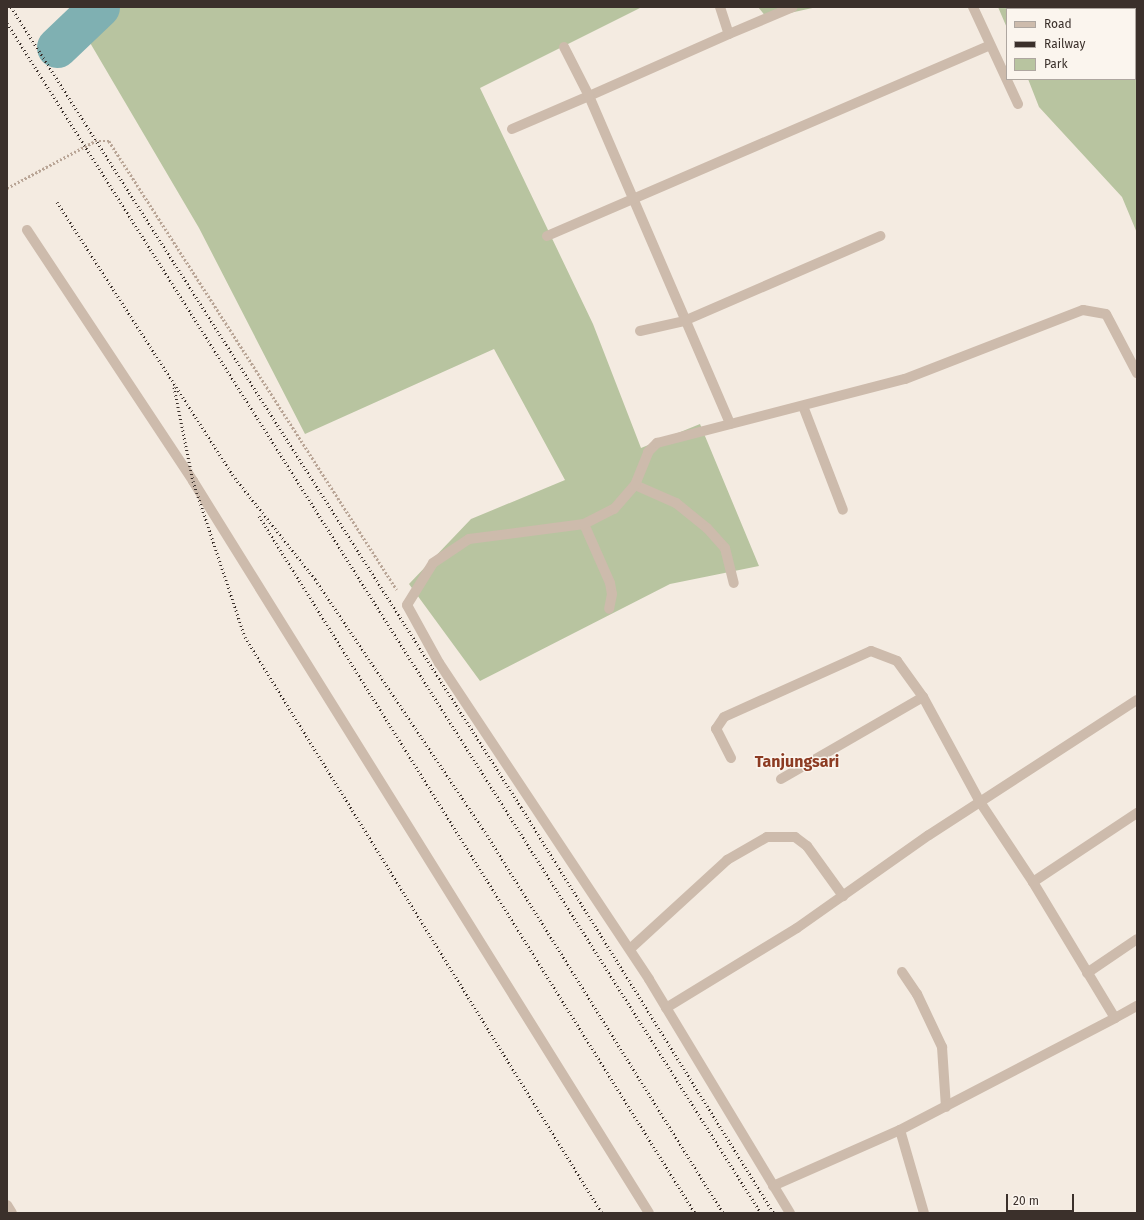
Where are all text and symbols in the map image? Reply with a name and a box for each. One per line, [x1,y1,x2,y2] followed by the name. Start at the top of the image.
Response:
[1006,8,1136,80] legend
[1044,17,1072,31] text: Road
[1044,37,1085,51] text: Railway
[1044,57,1068,71] text: Park
[755,752,839,772] district label: Tanjungsari
[1008,1186,1076,1212] scale bar
[1013,1194,1039,1208] text: 20 m

